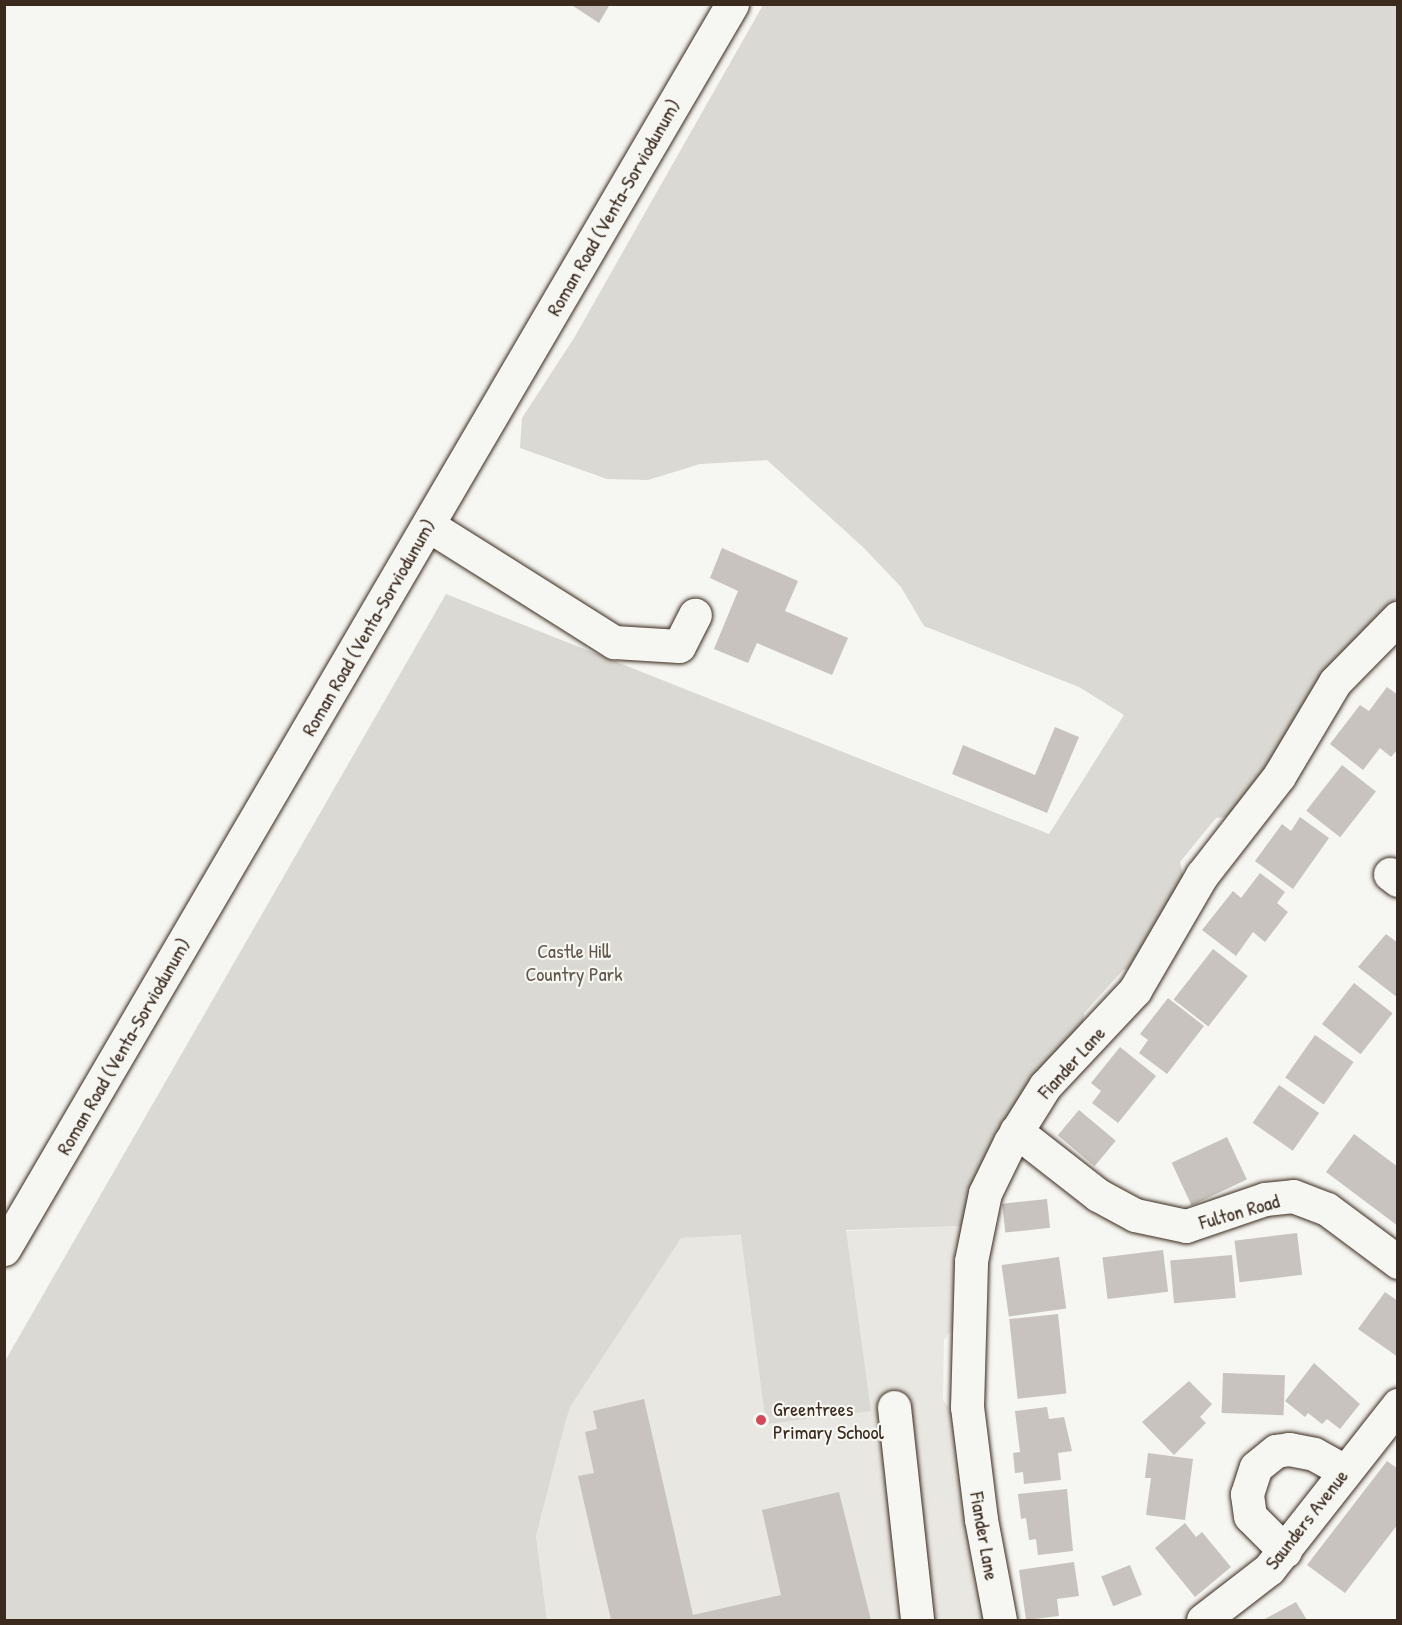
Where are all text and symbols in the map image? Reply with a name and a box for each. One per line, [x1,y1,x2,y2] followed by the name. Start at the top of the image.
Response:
[541,94,685,320] street label: Roman Road (Venta-Sorviodunum)
[296,514,440,740] street label: Roman Road (Venta-Sorviodunum)
[51,933,195,1159] street label: Roman Road (Venta-Sorviodunum)
[525,939,623,986] park label: Castle Hill Country Park
[1032,1021,1110,1103] street label: Fiander Lane
[1196,1188,1282,1234] street label: Fulton Road
[773,1396,884,1443] place label: Greentrees Primary School
[754,1413,768,1427] marker: Greentrees Primary School
[1259,1464,1353,1574] street label: Saunders Avenue
[965,1490,1005,1582] street label: Fiander Lane

